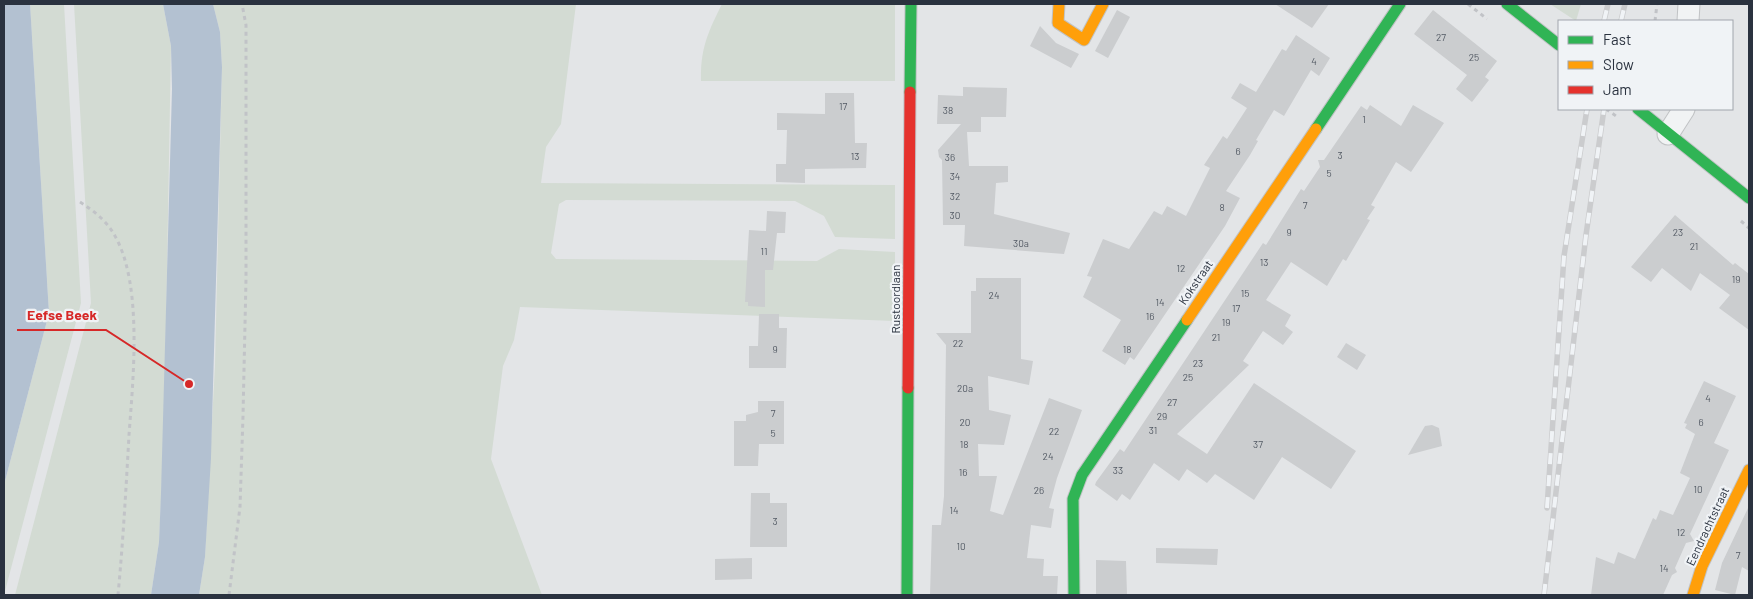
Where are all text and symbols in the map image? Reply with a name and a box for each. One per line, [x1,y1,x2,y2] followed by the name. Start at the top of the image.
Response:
[1558,20,1733,110] legend
[1603,30,1631,48] text: Fast
[1436,31,1446,43] house number: 27
[1469,51,1479,63] house number: 25
[1311,55,1317,67] house number: 4
[1603,55,1634,73] text: Slow
[1603,80,1632,98] text: Jam
[839,100,847,112] house number: 17
[943,104,953,116] house number: 38
[1362,113,1366,125] house number: 1
[1235,145,1241,157] house number: 6
[1337,149,1343,161] house number: 3
[851,150,859,162] house number: 13
[945,151,955,163] house number: 36
[1326,167,1332,179] house number: 5
[950,170,960,182] house number: 34
[950,190,960,202] house number: 32
[1303,199,1308,211] house number: 7
[1219,201,1225,213] house number: 8
[950,209,960,221] house number: 30
[1286,226,1292,238] house number: 9
[1673,226,1683,238] house number: 23
[1013,237,1029,249] house number: 30a
[1690,240,1698,252] house number: 21
[760,245,768,257] house number: 11
[1260,256,1268,268] house number: 13
[1175,257,1215,307] street label: Kokstraat
[1177,262,1185,274] house number: 12
[888,264,902,334] street label: Rustoordlaan
[1732,273,1740,285] house number: 19
[1241,287,1249,299] house number: 15
[989,289,999,301] house number: 24
[1155,296,1165,308] house number: 14
[17,301,106,330] callout: Eefse Beek
[1232,302,1240,314] house number: 17
[27,306,97,323] text: Eefse Beek
[1146,310,1154,322] house number: 16
[1222,316,1230,328] house number: 19
[1212,331,1220,343] house number: 21
[953,337,963,349] house number: 22
[772,343,778,355] house number: 9
[1123,343,1131,355] house number: 18
[1193,357,1203,369] house number: 23
[1183,371,1193,383] house number: 25
[957,382,973,394] house number: 20a
[1705,392,1711,404] house number: 4
[1167,396,1177,408] house number: 27
[771,407,776,419] house number: 7
[1157,410,1167,422] house number: 29
[959,416,971,428] house number: 20
[1698,416,1704,428] house number: 6
[1149,424,1157,436] house number: 31
[1049,425,1059,437] house number: 22
[770,427,776,439] house number: 5
[960,438,968,450] house number: 18
[1253,438,1263,450] house number: 37
[1043,450,1053,462] house number: 24
[1113,464,1123,476] house number: 33
[959,466,967,478] house number: 16
[1693,483,1703,495] house number: 10
[1034,484,1044,496] house number: 26
[1683,484,1731,568] street label: Eendrachtstraat
[949,504,959,516] house number: 14
[772,515,778,527] house number: 3
[1677,526,1685,538] house number: 12
[956,540,966,552] house number: 10
[1736,549,1741,561] house number: 7
[1659,562,1669,574] house number: 14

